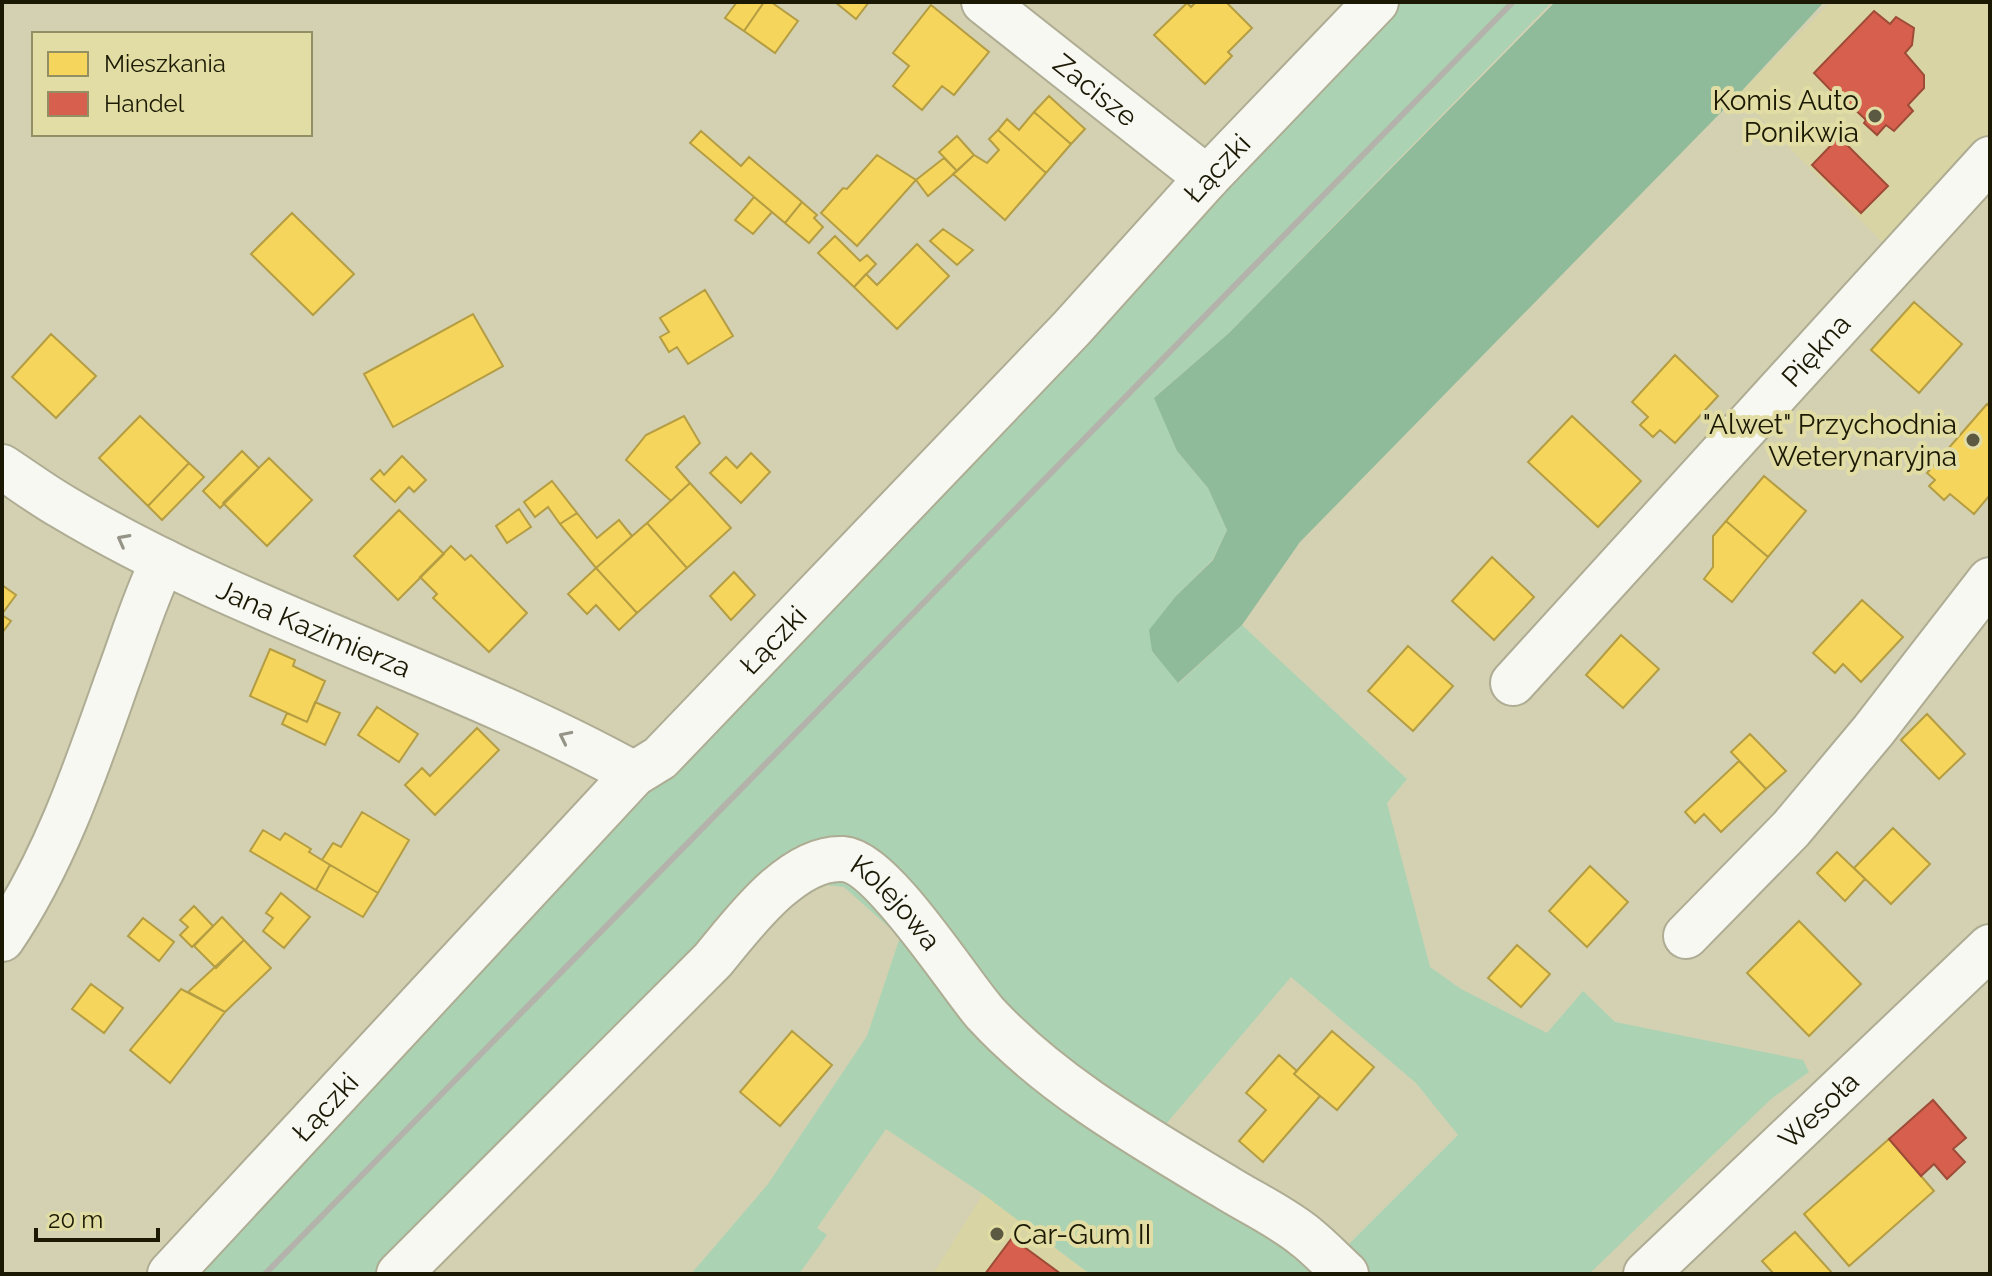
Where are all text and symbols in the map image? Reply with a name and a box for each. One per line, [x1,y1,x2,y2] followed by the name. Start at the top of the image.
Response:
[32,32,312,136] legend
[1047,47,1144,134] street label: Zacisze
[104,49,226,78] text: Mieszkania
[1713,84,1859,149] place label: Komis Auto Ponikwia
[104,89,185,118] text: Handel
[1866,107,1884,125] marker: Komis Auto Ponikwia
[1177,127,1257,209] street label: Łączki
[1775,308,1858,394] street label: Piękna
[1703,408,1957,473] place label: "Alwet" Przychodnia Weterynaryjna
[1964,431,1982,449] marker: "Alwet" Przychodnia Weterynaryjna
[117,534,132,549] one-way arrow
[212,573,416,685] street label: Jana Kazimierza
[733,599,814,681] street label: Łączki
[559,731,574,747] one-way arrow
[844,848,948,957] street label: Kolejowa
[1772,1065,1866,1156] street label: Wesoła
[286,1066,365,1148] street label: Łączki
[36,1192,158,1242] scale bar
[48,1205,103,1234] text: 20 m
[1013,1218,1152,1251] place label: Car-Gum II
[988,1225,1006,1243] marker: Car-Gum II

